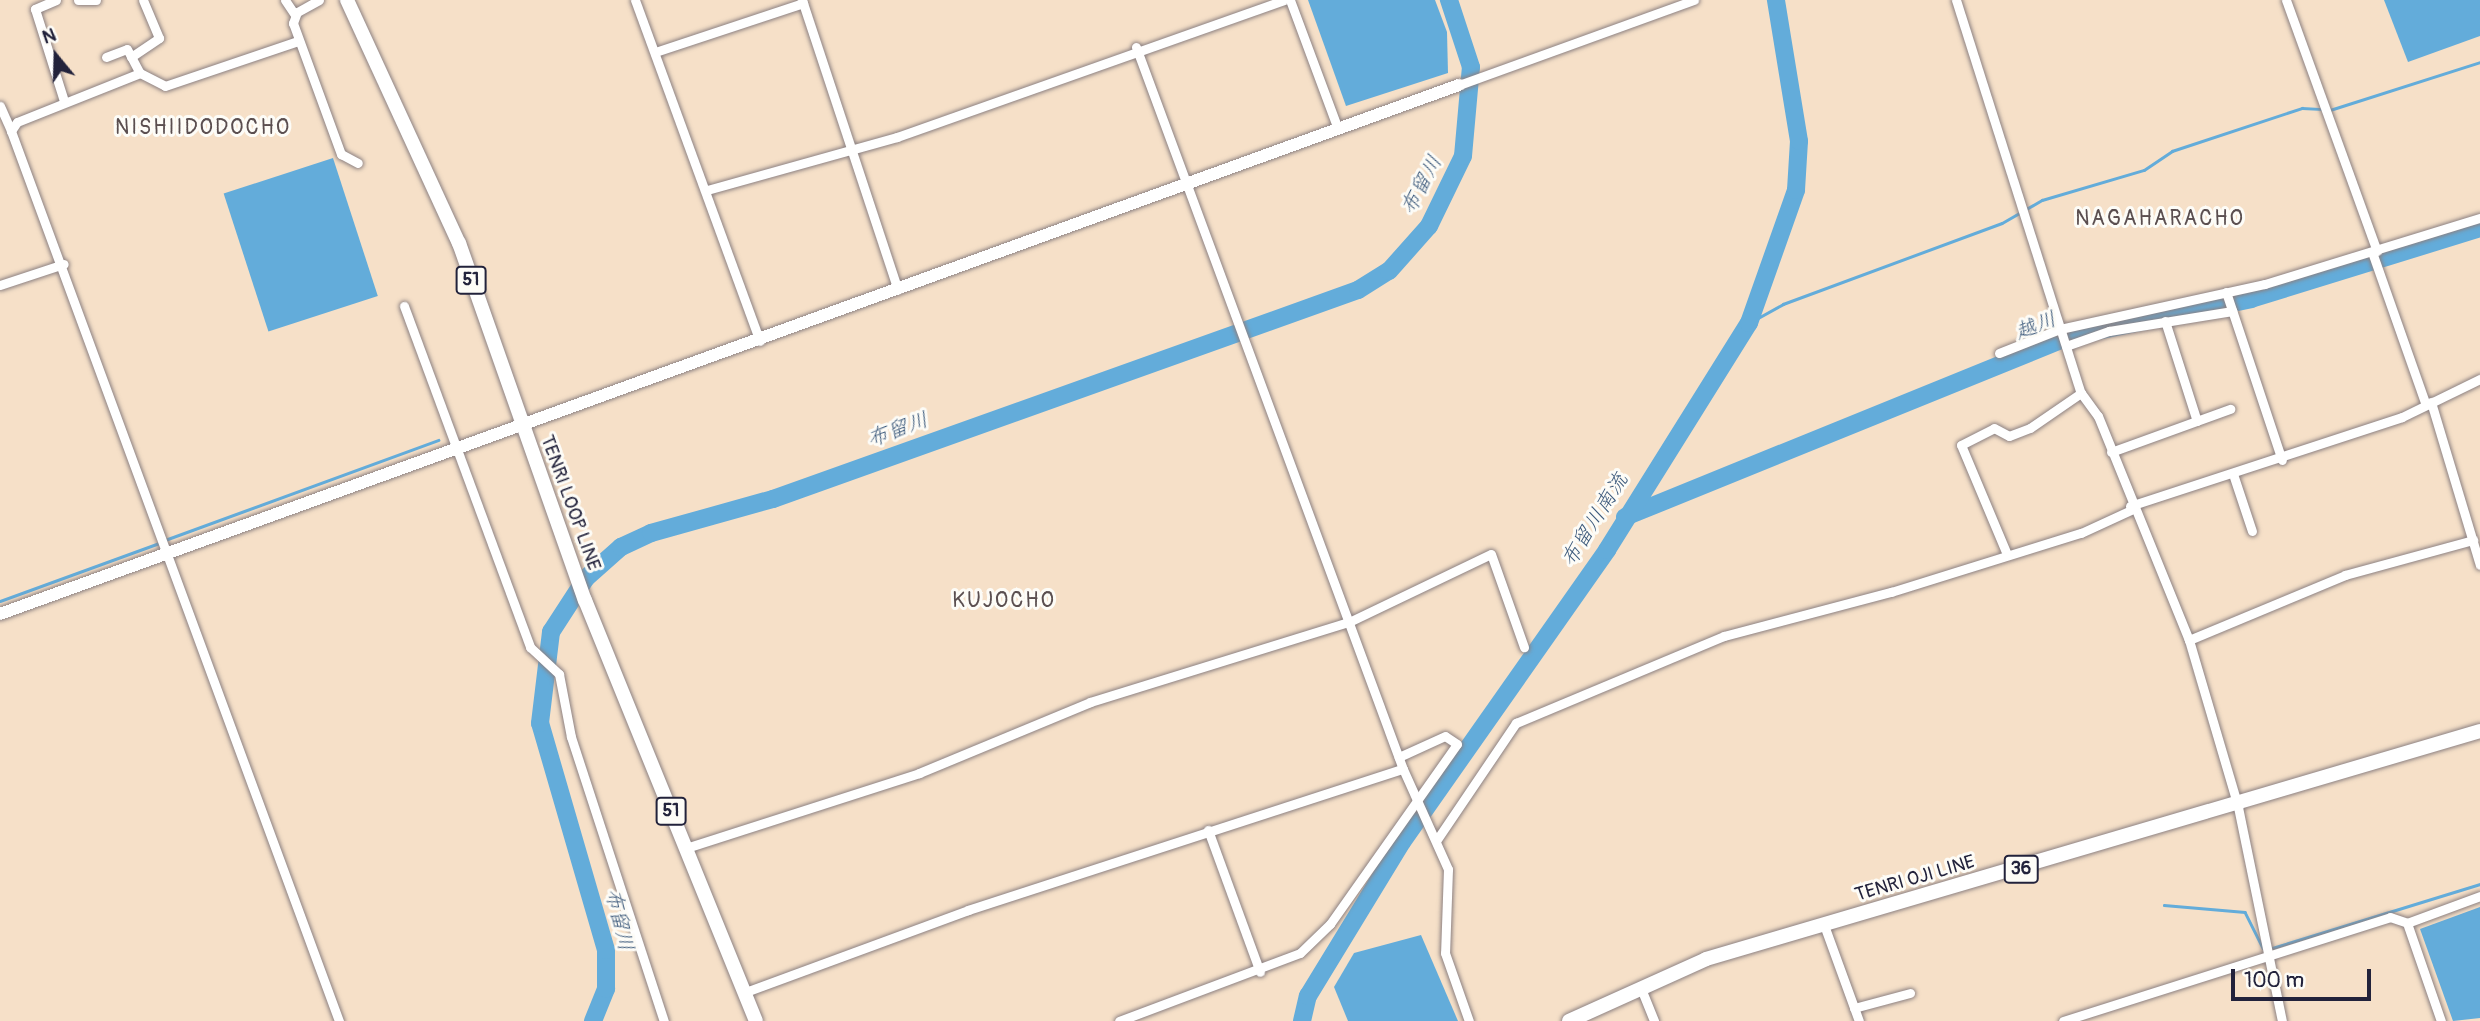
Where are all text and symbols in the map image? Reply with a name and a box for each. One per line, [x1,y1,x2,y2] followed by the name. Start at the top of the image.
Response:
[21,21,91,91] north arrow
[39,23,59,50] text: N
[117,115,289,141] district label: NISHIIDODOCHO
[1396,151,1448,219] water label: 布留川
[2077,206,2243,232] district label: NAGAHARACHO
[455,266,487,294] road number: 51
[2012,307,2060,345] water label: 越川
[864,407,932,453] water label: 布留川
[535,432,605,574] street label: TENRI LOOP LINE
[1556,469,1634,571] water label: 布留川南流
[953,588,1055,614] district label: KUJOCHO
[655,796,687,826] road number: 51
[1852,851,1978,907] street label: TENRI OJI LINE
[2004,854,2038,884] road number: 36
[600,886,638,954] water label: 布留川
[2235,954,2375,998] scale bar
[2244,967,2304,994] text: 100 m

